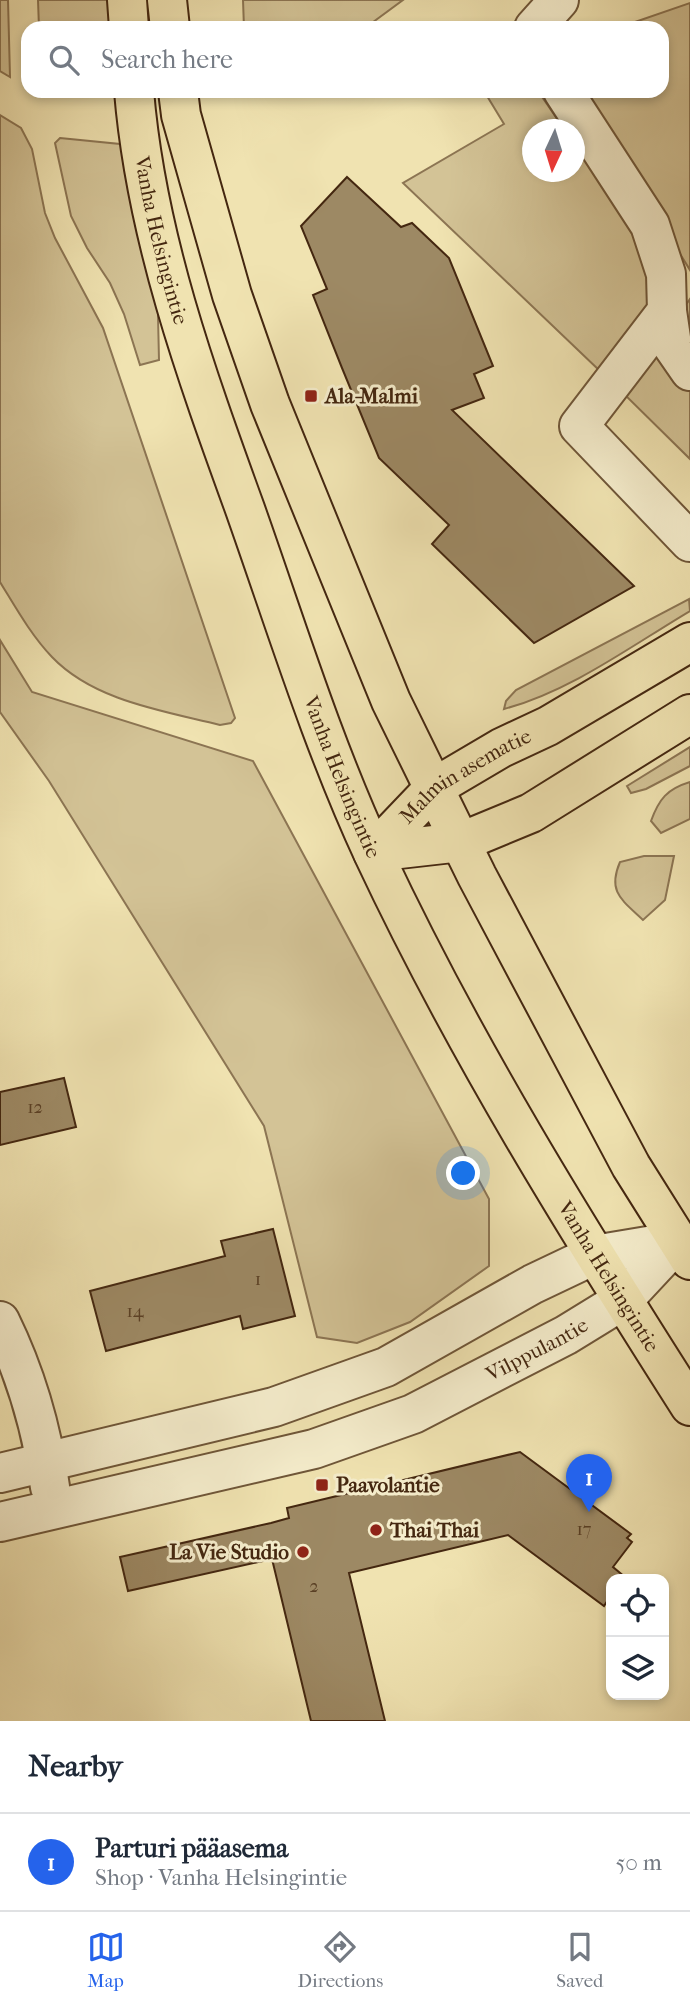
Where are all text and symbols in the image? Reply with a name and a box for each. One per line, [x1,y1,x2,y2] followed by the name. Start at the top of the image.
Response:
[21,21,669,98] search box
[45,41,83,79] icon: search
[101,44,233,75] text: Search here
[522,119,585,182] north arrow
[130,153,193,327] street label: Vanha Helsingintie
[323,384,419,408] place label: Ala-Malmi
[303,388,319,404] marker: Ala-Malmi
[299,692,386,862] street label: Vanha Helsingintie
[395,724,535,829] street label: Malmin asematie
[27,1097,43,1118] house number: 12
[446,1156,480,1190] your location
[553,1196,664,1356] street label: Vanha Helsingintie
[255,1269,261,1290] house number: 1
[126,1301,144,1322] house number: 14
[481,1313,592,1387] street label: Vilppulantie
[566,1454,612,1512] pin: 1
[336,1473,440,1497] place label: Paavolantie
[314,1477,330,1493] marker: Paavolantie
[389,1518,480,1542] place label: Thai Thai
[576,1519,592,1540] house number: 17
[368,1522,384,1538] marker: Thai Thai
[169,1540,289,1564] place label: La Vie Studio
[295,1544,311,1560] marker: La Vie Studio
[606,1574,669,1700] map controls
[606,1574,669,1637] button: locate
[309,1576,319,1597] house number: 2
[606,1637,669,1700] button: layers
[28,1749,123,1784] text: Nearby
[95,1833,288,1864] text: Parturi pääasema
[47,1849,55,1876] text: 1
[615,1849,662,1876] text: 50 m
[95,1864,347,1891] text: Shop · Vanha Helsingintie
[87,1928,125,1992] tab: Map
[298,1928,383,1992] tab: Directions
[556,1928,603,1992] tab: Saved

